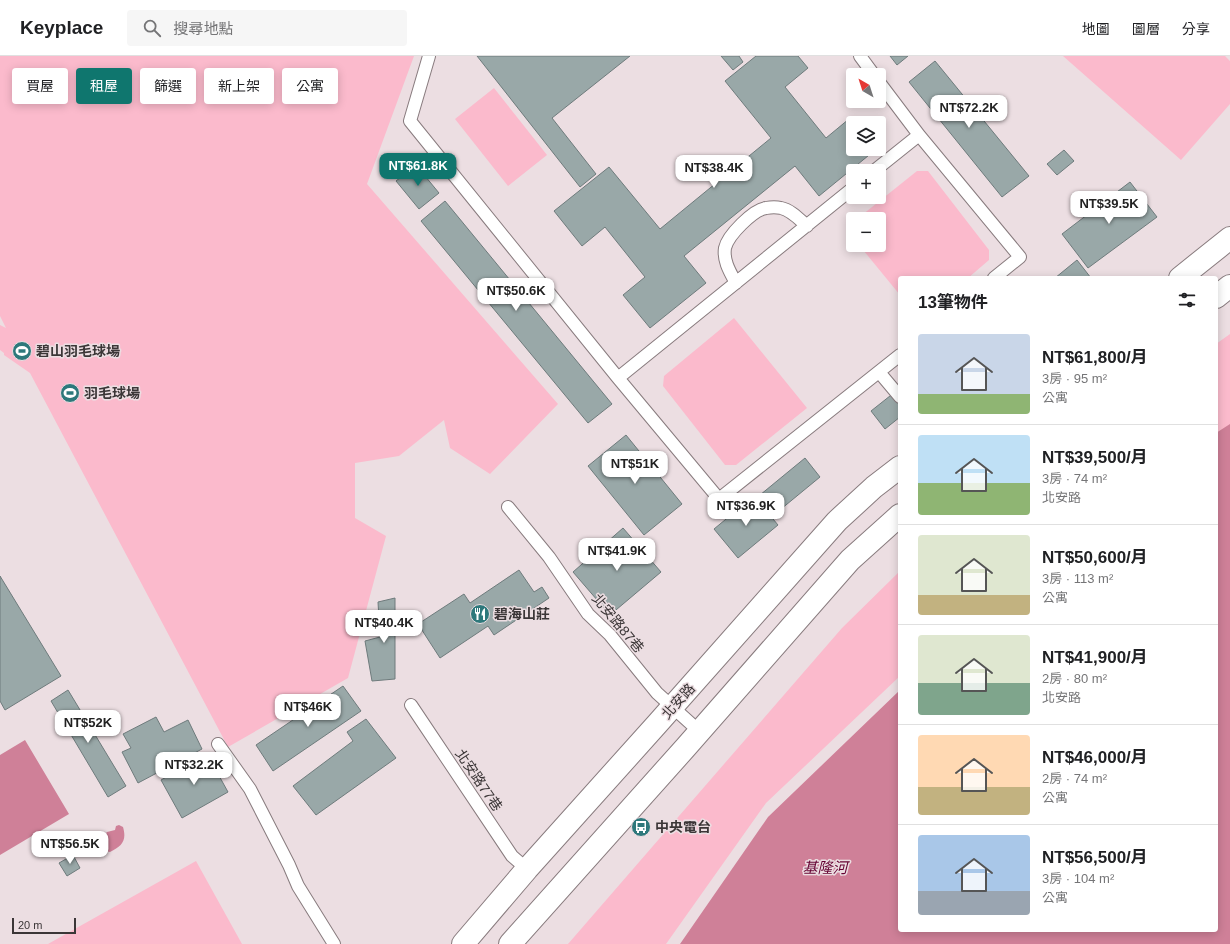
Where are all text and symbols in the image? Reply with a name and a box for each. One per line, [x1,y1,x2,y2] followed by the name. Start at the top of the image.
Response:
[127,10,407,46] search box
[20,17,103,38] text: Keyplace
[141,17,163,39] icon: search
[173,20,233,37] text: 搜尋地點
[1082,21,1110,37] text: 地圖
[1132,21,1160,37] text: 圖層
[1182,21,1210,37] text: 分享
[12,68,68,104] chip: 買屋
[76,68,132,104] chip: 租屋
[140,68,196,104] chip: 篩選
[204,68,274,104] chip: 新上架
[282,68,338,104] chip: 公寓
[846,68,886,108] north arrow
[846,68,886,252] map controls
[928,95,1010,129] pin: NT$72.2K
[939,100,999,115] text: NT$72.2K
[846,116,886,156] button: layers
[377,153,459,187] pin: NT$61.8K
[673,155,755,189] pin: NT$38.4K
[388,158,448,173] text: NT$61.8K
[684,160,744,175] text: NT$38.4K
[846,164,886,204] button: +
[1068,191,1150,225] pin: NT$39.5K
[1079,196,1139,211] text: NT$39.5K
[846,212,886,252] button: −
[475,278,557,312] pin: NT$50.6K
[486,283,546,298] text: NT$50.6K
[1176,289,1198,311] icon: filters
[918,293,988,312] text: 13筆物件
[11,340,33,362] sports icon: 碧山羽毛球場
[36,343,120,359] place label: 碧山羽毛球場
[1042,348,1148,367] text: NT$61,800/月
[950,350,998,398] icon: home
[1042,371,1107,386] text: 3房 · 95 m²
[59,382,81,404] sports icon: 羽毛球場
[84,385,140,401] place label: 羽毛球場
[1042,390,1068,405] text: 公寓
[1042,448,1148,467] text: NT$39,500/月
[602,451,668,485] pin: NT$51K
[950,451,998,499] icon: home
[611,456,659,471] text: NT$51K
[1042,471,1107,486] text: 3房 · 74 m²
[1042,490,1081,505] text: 北安路
[705,493,787,527] pin: NT$36.9K
[716,498,776,513] text: NT$36.9K
[576,538,658,572] pin: NT$41.9K
[587,543,647,558] text: NT$41.9K
[1042,548,1148,567] text: NT$50,600/月
[950,551,998,599] icon: home
[1042,571,1113,586] text: 3房 · 113 m²
[589,590,647,656] street label: 北安路87巷
[1042,590,1068,605] text: 公寓
[469,603,491,625] restaurant icon: 碧海山莊
[494,606,550,622] place label: 碧海山莊
[343,610,425,644] pin: NT$40.4K
[354,615,414,630] text: NT$40.4K
[1042,648,1148,667] text: NT$41,900/月
[950,651,998,699] icon: home
[1042,671,1107,686] text: 2房 · 80 m²
[658,680,698,722] street label: 北安路
[1042,690,1081,705] text: 北安路
[275,694,341,728] pin: NT$46K
[284,699,332,714] text: NT$46K
[55,710,121,744] pin: NT$52K
[64,715,112,730] text: NT$52K
[452,746,506,814] street label: 北安路77巷
[1042,748,1148,767] text: NT$46,000/月
[950,751,998,799] icon: home
[153,752,235,786] pin: NT$32.2K
[164,757,224,772] text: NT$32.2K
[1042,771,1107,786] text: 2房 · 74 m²
[1042,790,1068,805] text: 公寓
[630,816,652,838] bus stop icon: 中央電台
[655,819,711,835] place label: 中央電台
[29,831,111,865] pin: NT$56.5K
[40,836,100,851] text: NT$56.5K
[1042,848,1148,867] text: NT$56,500/月
[950,851,998,899] icon: home
[802,859,850,876] water label: 基隆河
[1042,871,1114,886] text: 3房 · 104 m²
[1042,890,1068,905] text: 公寓
[12,916,76,935] scale bar
[18,919,42,931] text: 20 m

